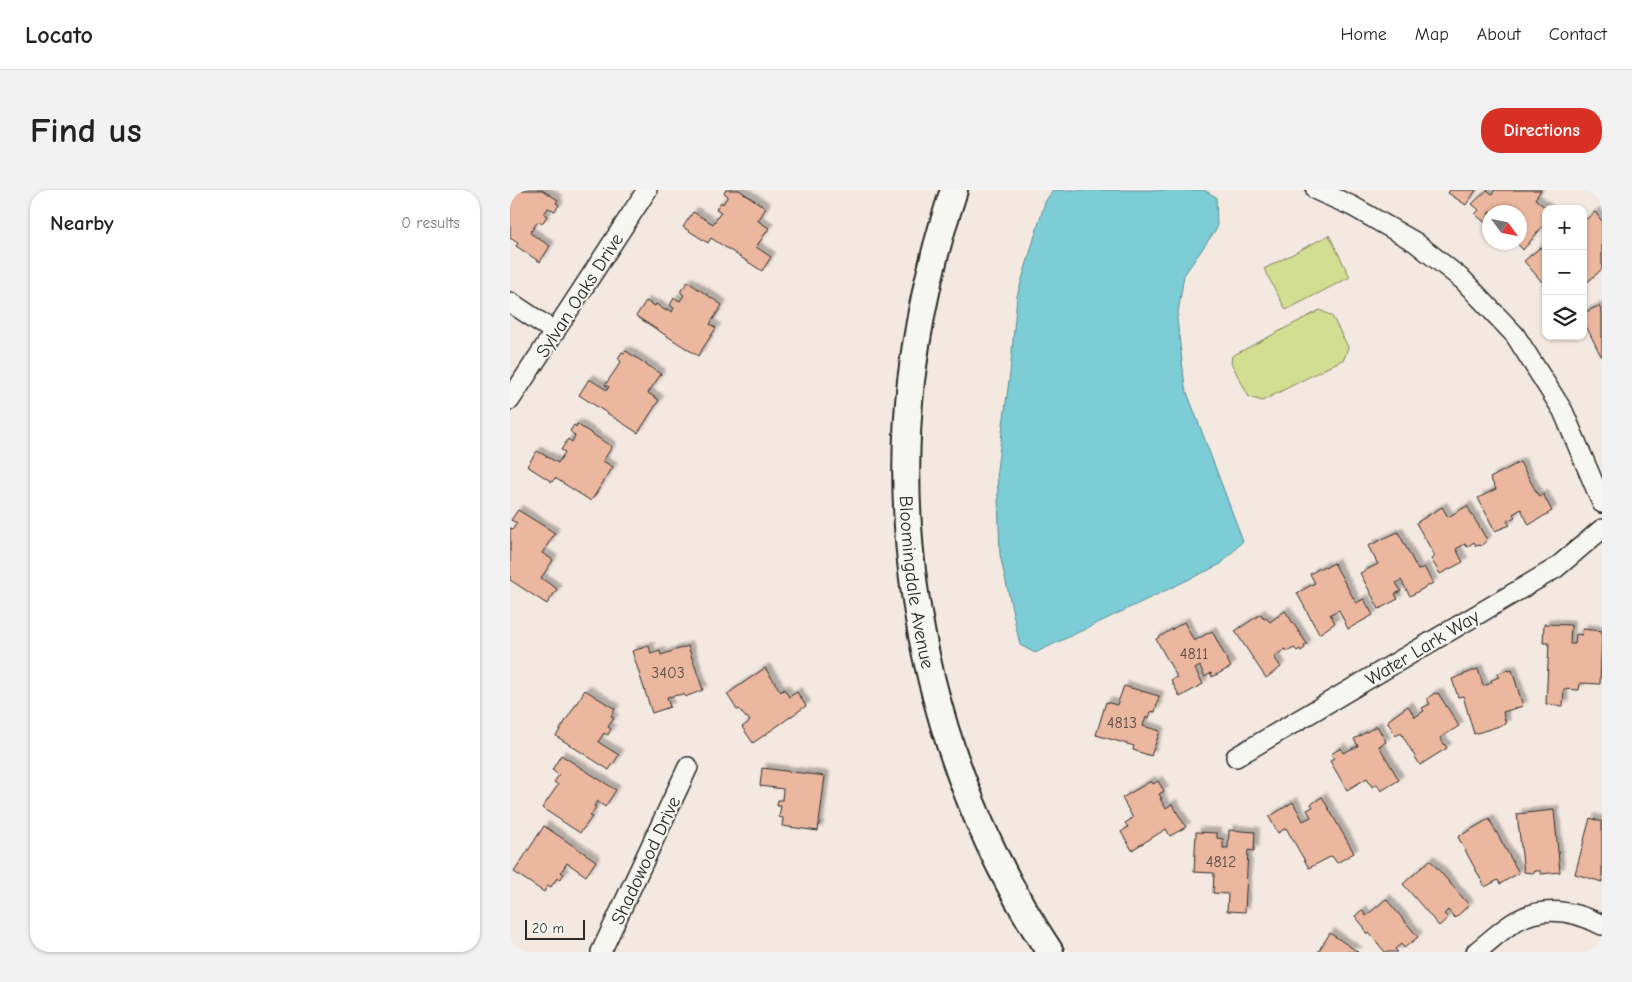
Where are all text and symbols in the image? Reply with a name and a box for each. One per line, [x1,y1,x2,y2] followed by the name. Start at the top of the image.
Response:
[25,21,93,49] text: Locato
[1340,24,1387,45] text: Home
[1415,24,1449,45] text: Map
[1477,24,1521,45] text: About
[1549,24,1607,45] text: Contact
[1481,108,1602,153] button: Directions
[30,110,142,151] text: Find us
[1482,205,1527,250] north arrow
[1542,205,1587,340] map controls
[1542,205,1587,250] button: +
[50,211,114,235] text: Nearby
[401,214,460,232] text: 0 results
[531,229,628,362] street label: Sylvan Oaks Drive
[1542,250,1587,295] button: −
[1542,295,1587,340] button: layers
[895,495,939,671] street label: Bloomingdale Avenue
[1362,605,1484,690] street label: Water Lark Way
[1180,645,1208,663] house number: 4811
[651,664,685,682] house number: 3403
[1107,714,1137,732] house number: 4813
[607,793,685,928] street label: Shadowood Drive
[1206,853,1236,871] house number: 4812
[525,917,585,940] scale bar
[532,920,564,937] text: 20 m

